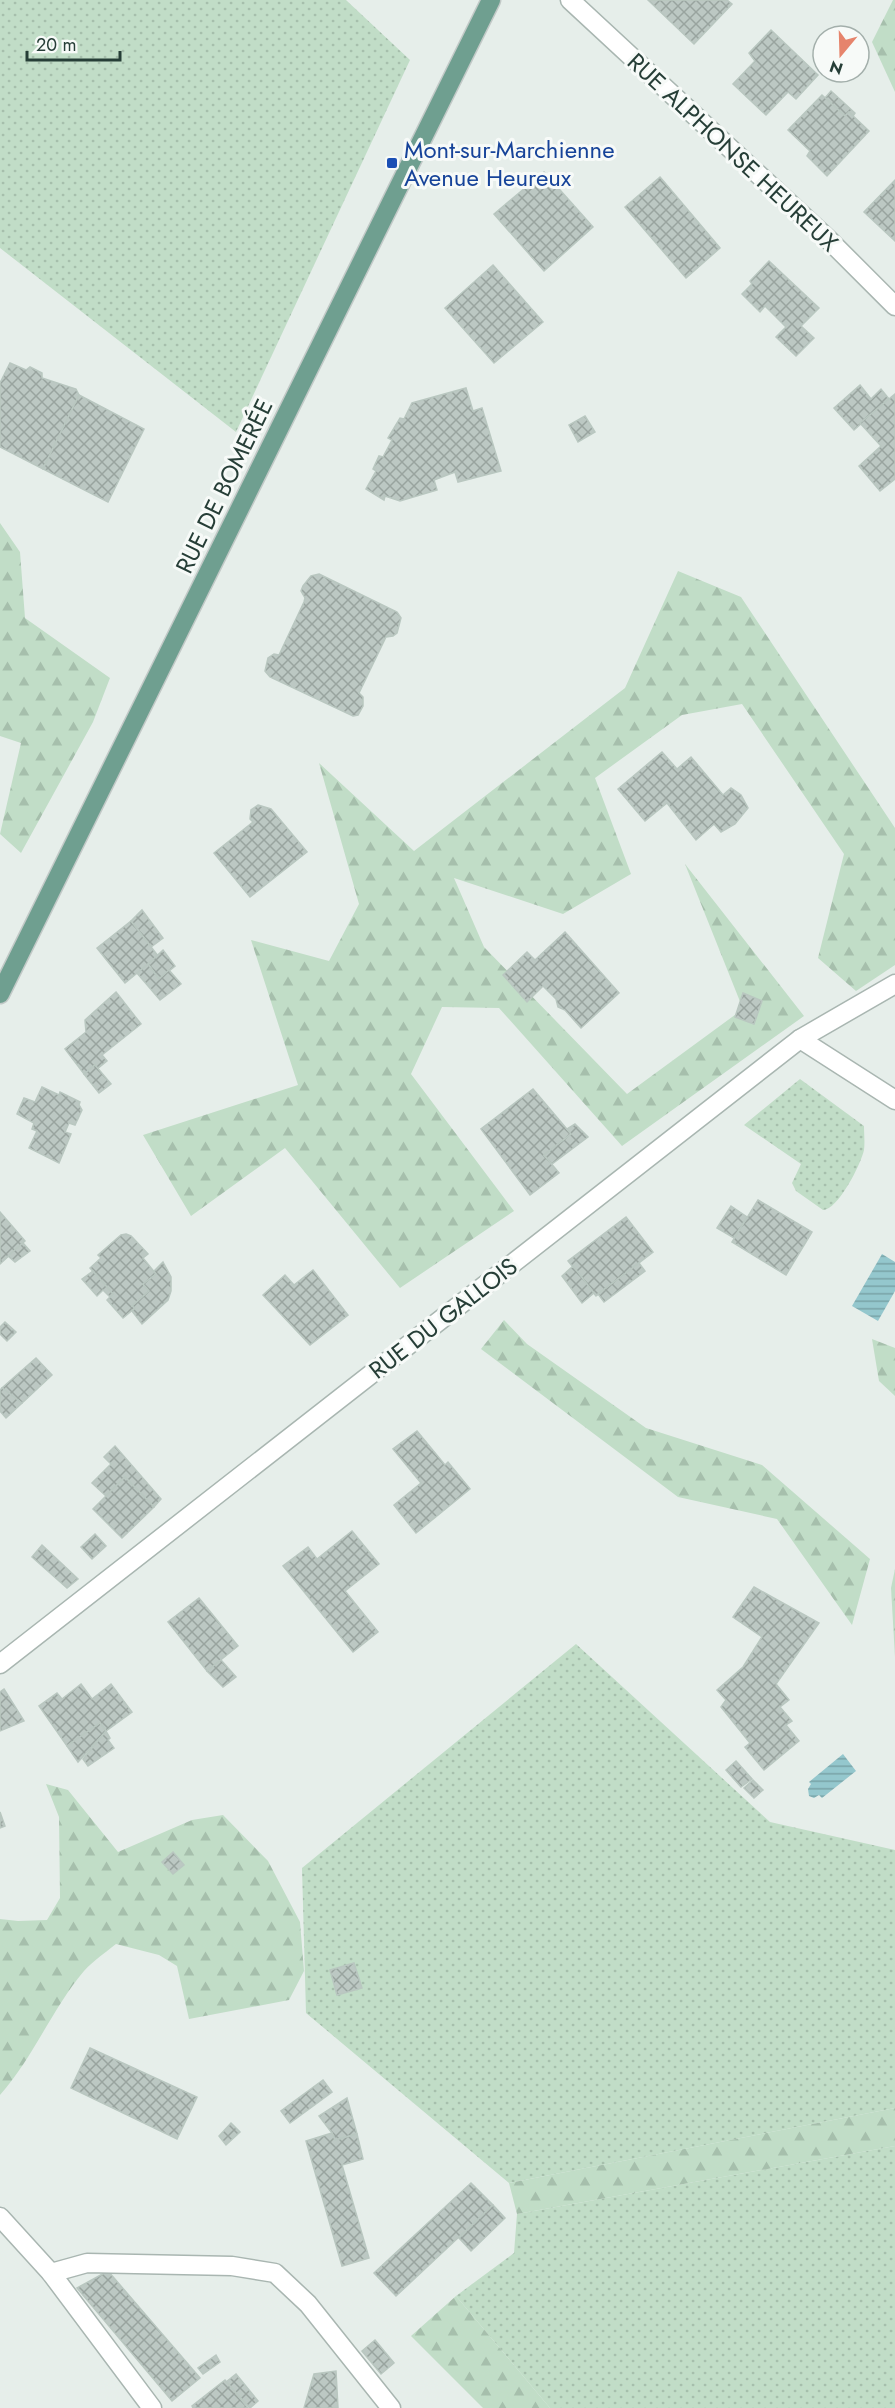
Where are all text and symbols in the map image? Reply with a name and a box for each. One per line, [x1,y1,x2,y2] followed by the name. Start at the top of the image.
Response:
[27,24,120,62] scale bar
[811,24,871,84] north arrow
[36,32,76,58] text: 20 m
[622,47,844,257] street label: RUE ALPHONSE HEUREUX
[404,132,615,195] place label: Mont-sur-Marchienne Avenue Heureux
[385,156,399,170] marker: Mont-sur-Marchienne Avenue Heureux
[167,393,281,579] street label: RUE DE BOMERÉE
[361,1249,525,1387] street label: RUE DU GALLOIS

